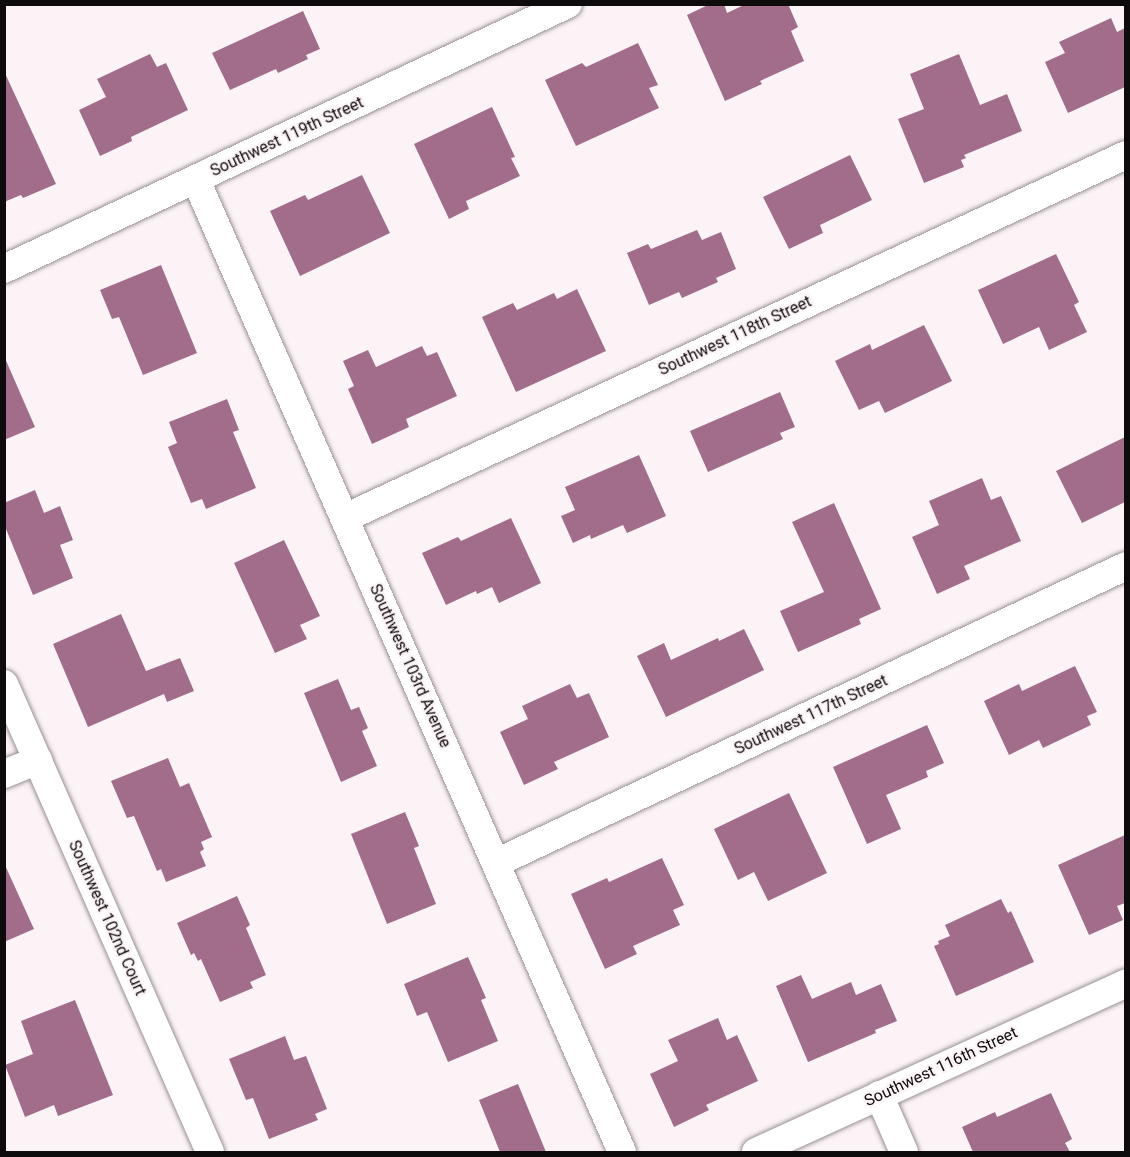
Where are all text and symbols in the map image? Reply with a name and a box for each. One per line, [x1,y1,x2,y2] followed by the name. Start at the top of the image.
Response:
[207,93,367,181] street label: Southwest 119th Street
[655,292,815,380] street label: Southwest 118th Street
[365,581,455,751] street label: Southwest 103rd Avenue
[731,671,891,759] street label: Southwest 117th Street
[64,838,150,998] street label: Southwest 102nd Court
[861,1023,1021,1111] street label: Southwest 116th Street

